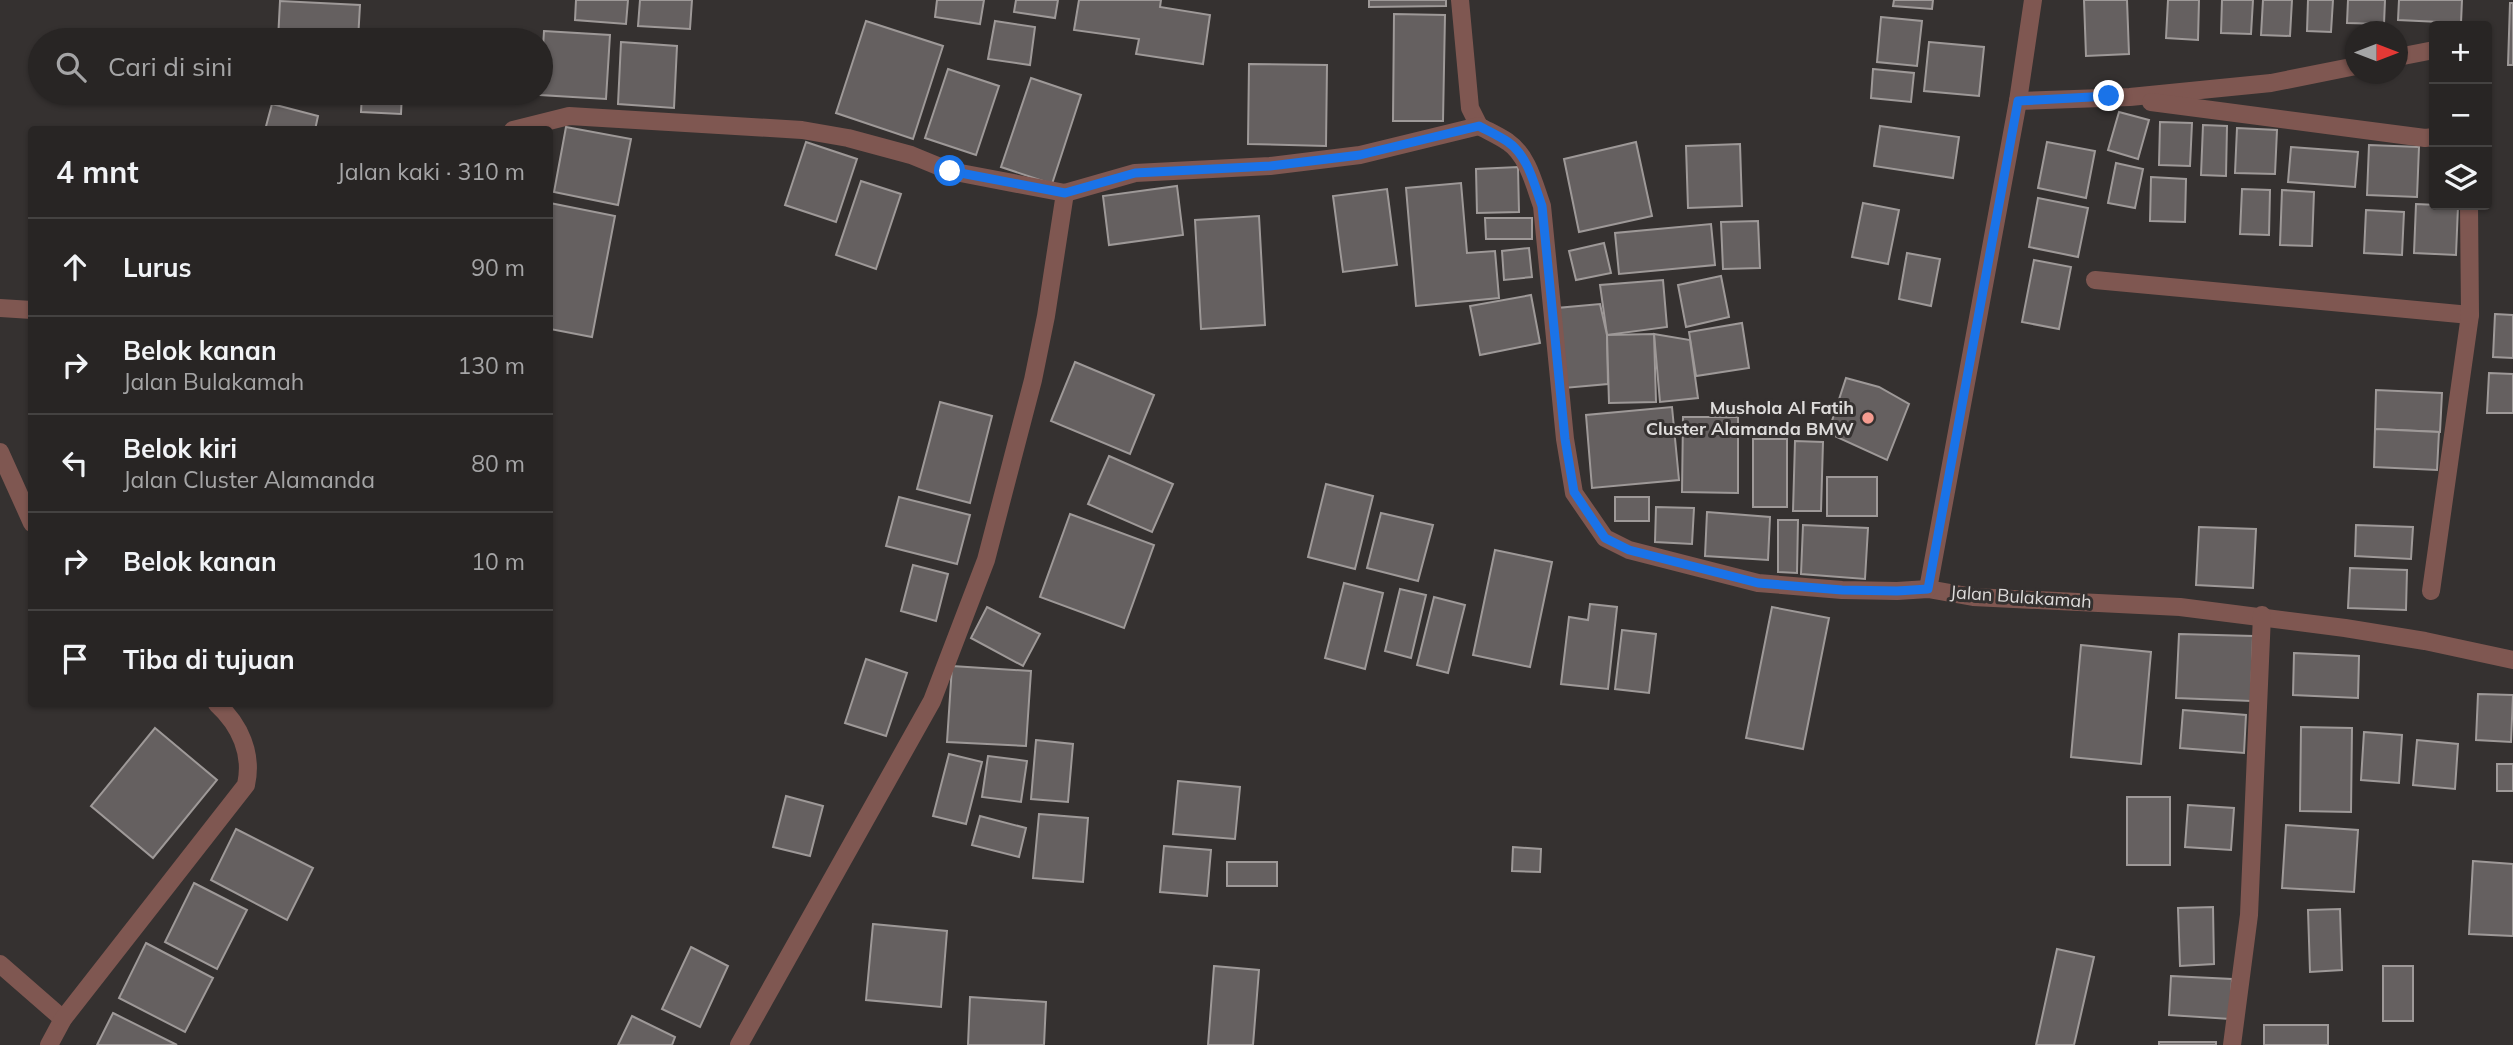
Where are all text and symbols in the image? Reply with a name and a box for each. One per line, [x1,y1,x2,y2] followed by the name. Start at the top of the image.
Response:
[2345,21,2408,84] north arrow
[2429,21,2492,210] map controls
[2429,21,2492,84] button: +
[28,28,553,105] search box
[52,48,90,86] icon: search
[108,50,232,83] text: Cari di sini
[2093,80,2124,111] route end
[2429,84,2492,147] button: −
[2429,147,2492,210] button: layers
[56,153,139,191] text: 4 mnt
[934,155,965,186] route start
[337,157,525,186] text: Jalan kaki · 310 m
[56,248,94,286] icon: ahead
[123,251,192,284] text: Lurus
[471,253,525,282] text: 90 m
[123,334,277,367] text: Belok kanan
[56,346,94,384] icon: right
[457,351,525,380] text: 130 m
[123,367,304,396] text: Jalan Bulakamah
[1646,396,1854,440] place label: Mushola Al Fatih Cluster Alamanda BMW
[1860,410,1876,426] marker: Mushola Al Fatih Cluster Alamanda BMW
[123,432,237,465] text: Belok kiri
[56,444,94,482] icon: left
[471,449,525,478] text: 80 m
[123,465,375,494] text: Jalan Cluster Alamanda
[56,542,94,580] icon: right
[123,545,277,578] text: Belok kanan
[471,547,525,576] text: 10 m
[1949,580,2093,613] street label: Jalan Bulakamah
[56,640,94,678] icon: arrive
[123,643,295,676] text: Tiba di tujuan

